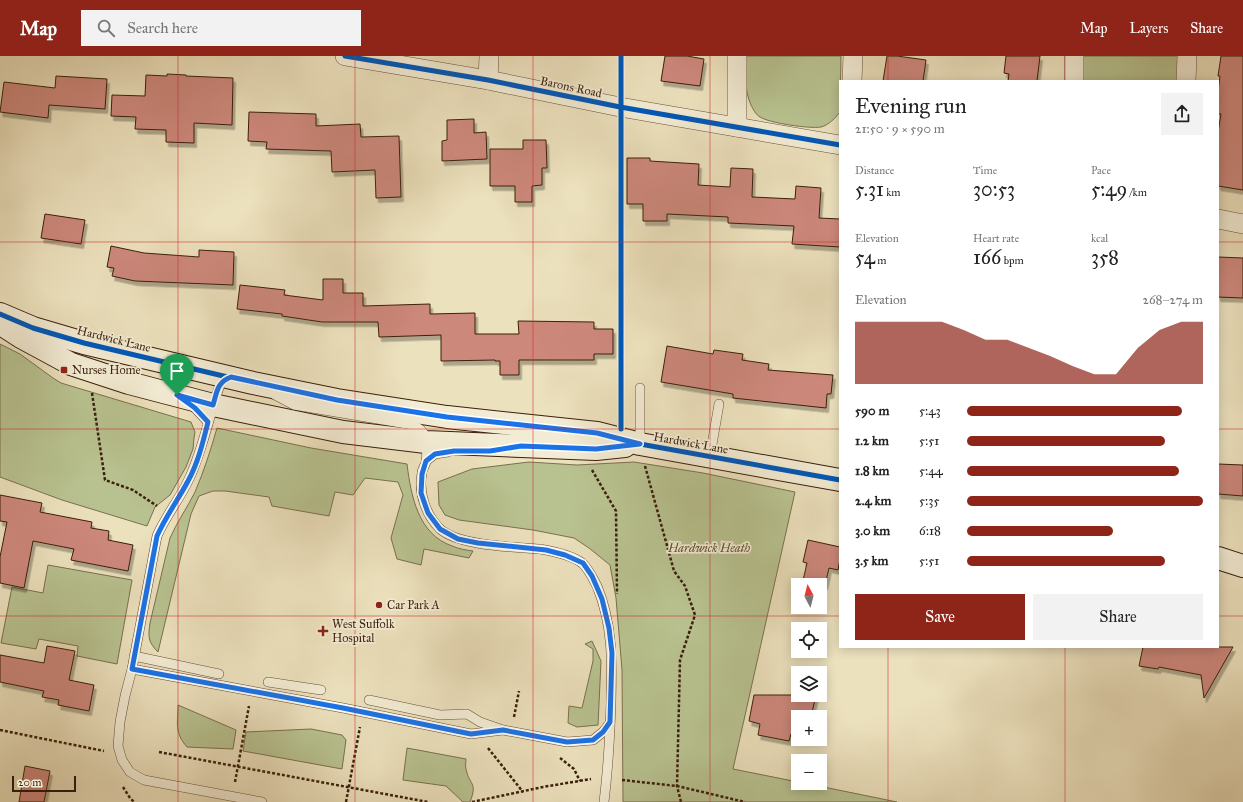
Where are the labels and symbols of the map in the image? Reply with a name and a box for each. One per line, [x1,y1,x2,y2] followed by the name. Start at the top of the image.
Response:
[539,74,603,100] street label: Barons Road
[76,323,152,355] street label: Hardwick Lane
[160,354,194,395] pin
[72,363,141,377] place label: Nurses Home
[59,365,69,375] marker: Nurses Home
[653,430,729,456] street label: Hardwick Lane
[667,541,750,555] park label: Hardwick Heath
[791,578,827,614] north arrow
[387,598,440,612] place label: Car Park A
[374,600,384,610] marker: Car Park A
[332,617,395,645] place label: West Suffolk Hospital
[317,625,329,637] marker: West Suffolk Hospital
[12,774,76,793] scale bar

